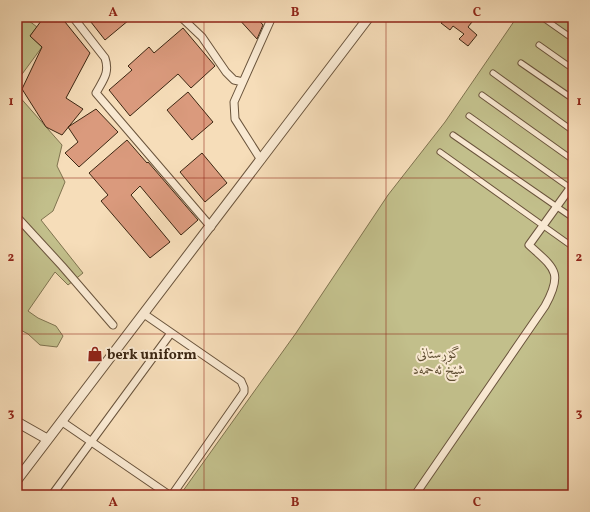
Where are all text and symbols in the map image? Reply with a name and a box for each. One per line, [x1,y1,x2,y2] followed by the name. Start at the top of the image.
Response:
[108,4,118,22] text: A
[291,4,300,22] text: B
[473,4,481,22] text: C
[8,93,14,111] text: 1
[576,93,582,111] text: 1
[8,249,15,267] text: 2
[576,249,583,267] text: 2
[86,345,104,363] shop icon: berk uniform
[413,345,465,382] park label: گۆڕستانی شێخ ئەحمەد
[107,346,197,365] place label: berk uniform
[8,405,15,423] text: 3
[576,405,583,423] text: 3
[108,494,118,512] text: A
[291,494,300,512] text: B
[473,494,481,512] text: C

